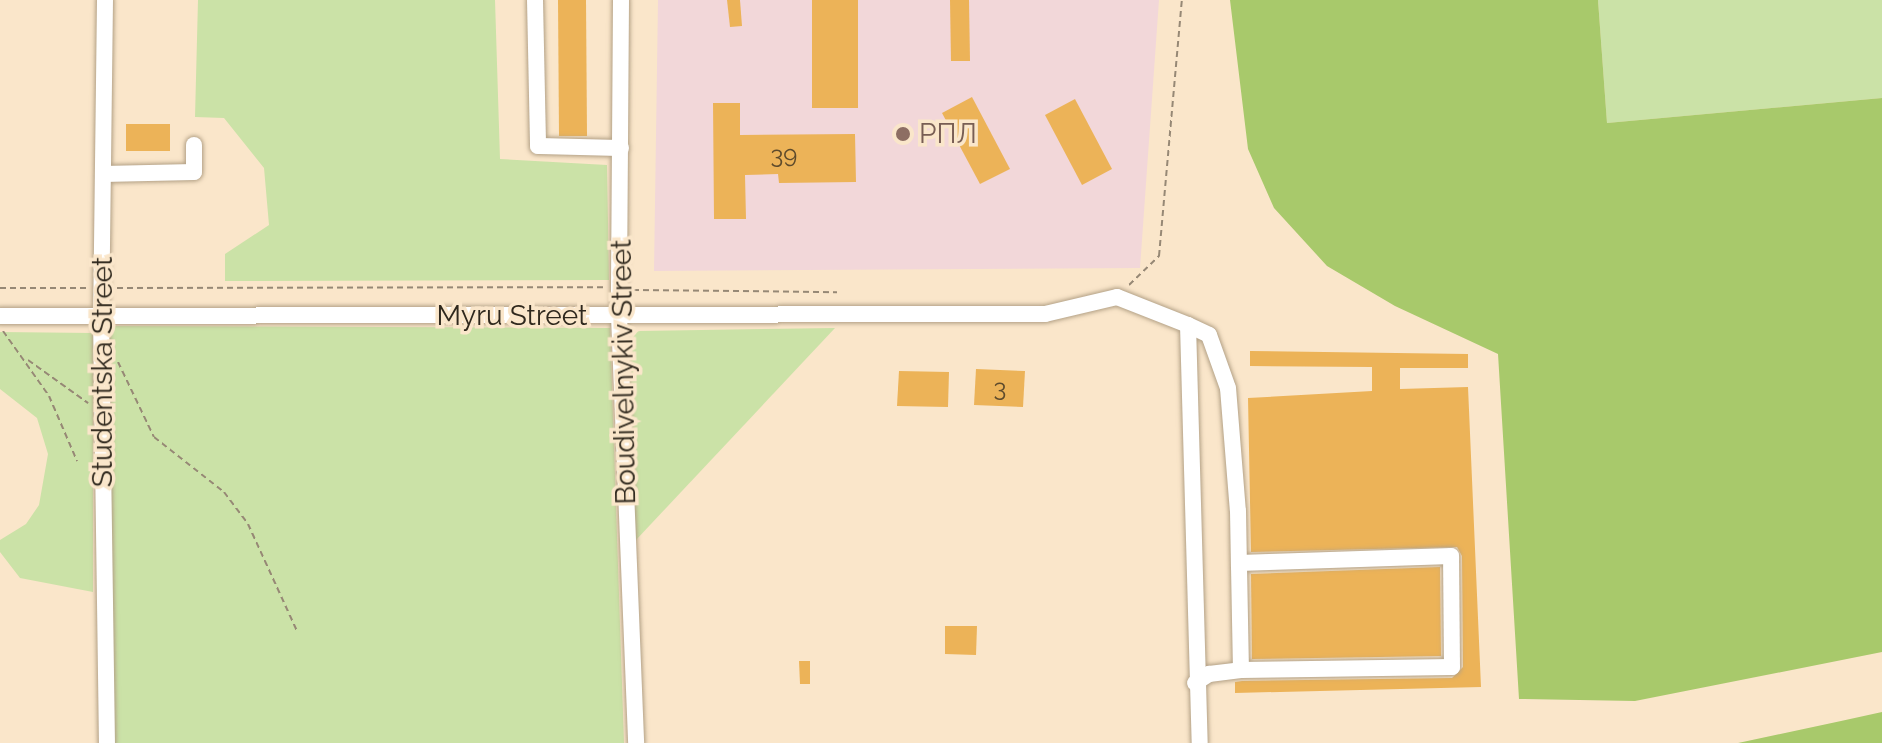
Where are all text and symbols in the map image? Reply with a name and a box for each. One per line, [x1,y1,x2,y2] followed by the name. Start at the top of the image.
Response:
[919,117,977,151] place label: РПЛ
[894,125,912,143] marker: РПЛ
[771,141,797,169] house number: 39
[605,239,643,505] street label: Boudivelnykiv Street
[86,257,120,487] street label: Studentska Street
[437,299,587,333] street label: Myru Street
[994,374,1006,402] house number: 3

